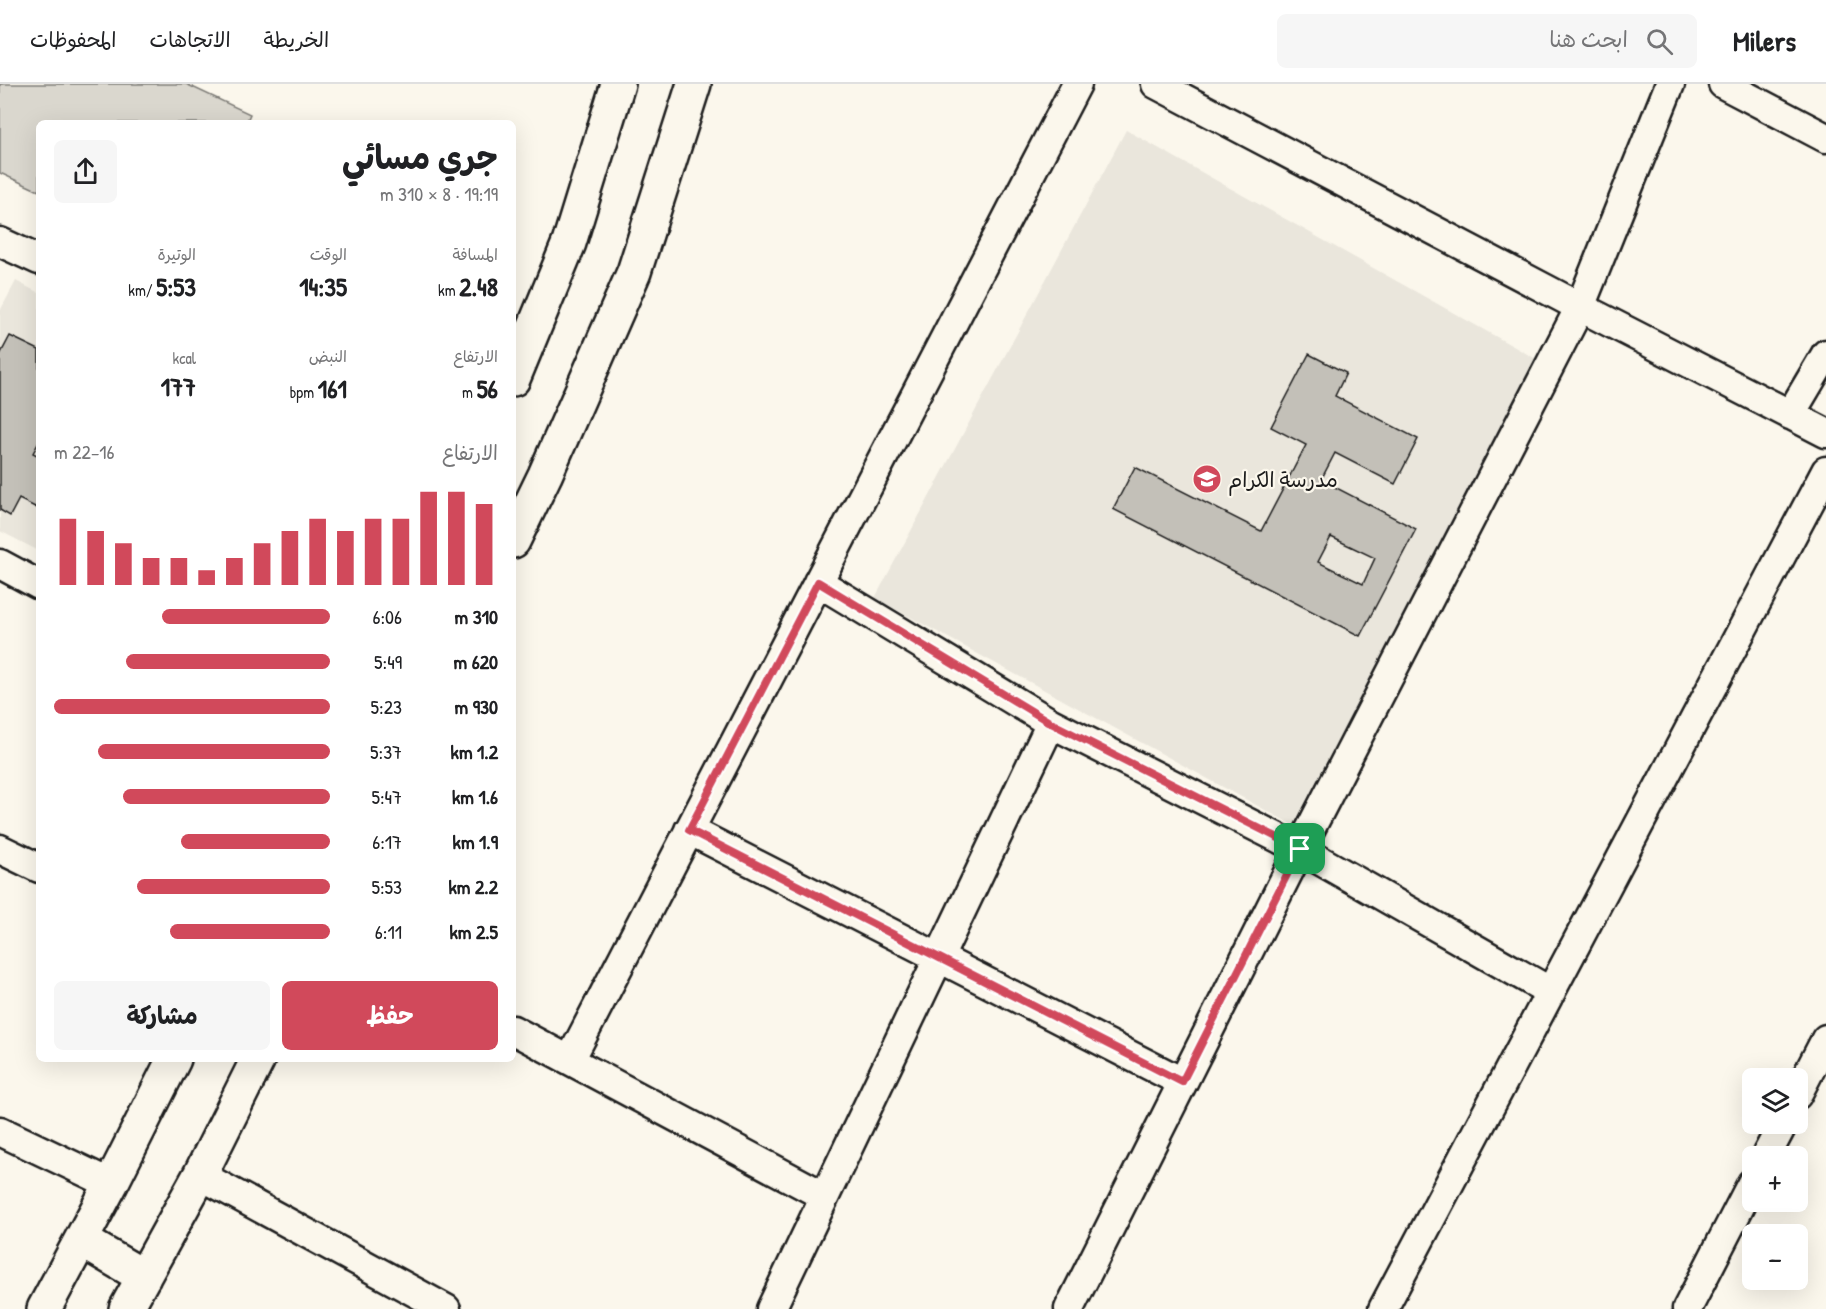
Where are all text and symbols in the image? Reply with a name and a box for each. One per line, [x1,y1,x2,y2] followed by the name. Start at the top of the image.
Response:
[1277,14,1697,68] search box
[1733,22,1796,60] text: Milers
[1549,24,1628,54] text: ابحث هنا
[30,25,116,54] text: المحفوظات
[149,25,231,54] text: الاتجاهات
[264,25,329,54] text: الخريطة
[1643,25,1676,58] icon: search
[342,135,498,179] text: جري مسائي
[54,140,117,203] button: share
[380,180,498,207] text: 19:19 · 8 × 310 m
[157,243,196,265] text: الوتيرة
[310,243,347,265] text: الوقت
[452,243,498,265] text: المسافة
[156,269,196,304] text: 5:53
[299,269,347,304] text: 14:35
[459,269,498,304] text: 2.48
[128,279,156,301] text: /km
[438,279,459,301] text: km
[309,345,347,367] text: النبض
[453,345,498,367] text: الارتفاع
[173,347,196,369] text: kcal
[161,369,196,404] text: 177
[318,371,347,406] text: 161
[477,371,498,406] text: 56
[290,381,318,403] text: bpm
[462,381,477,403] text: m
[54,438,115,465] text: 16–22 m
[442,439,498,466] text: الارتفاع
[1191,463,1223,495] school or university icon: مدرسة الكرام
[1228,465,1338,496] place label: مدرسة الكرام
[372,603,402,630] text: 6:06
[455,603,498,630] text: 310 m
[374,648,402,675] text: 5:49
[453,648,498,675] text: 620 m
[371,693,402,720] text: 5:23
[455,693,498,720] text: 930 m
[370,738,402,765] text: 5:37
[451,738,498,765] text: 1.2 km
[372,783,402,810] text: 5:47
[452,783,498,810] text: 1.6 km
[1274,823,1325,874] pin
[372,828,402,855] text: 6:17
[453,828,498,855] text: 1.9 km
[1283,832,1316,865] icon: arrive
[371,873,402,900] text: 5:53
[448,873,498,900] text: 2.2 km
[375,918,402,945] text: 6:11
[449,918,498,945] text: 2.5 km
[54,981,270,1050] button: مشاركة
[282,981,498,1050] button: حفظ
[1742,1068,1808,1290] map controls
[1742,1068,1808,1134] button: layers
[1742,1146,1808,1212] button: +
[1742,1224,1808,1290] button: −

